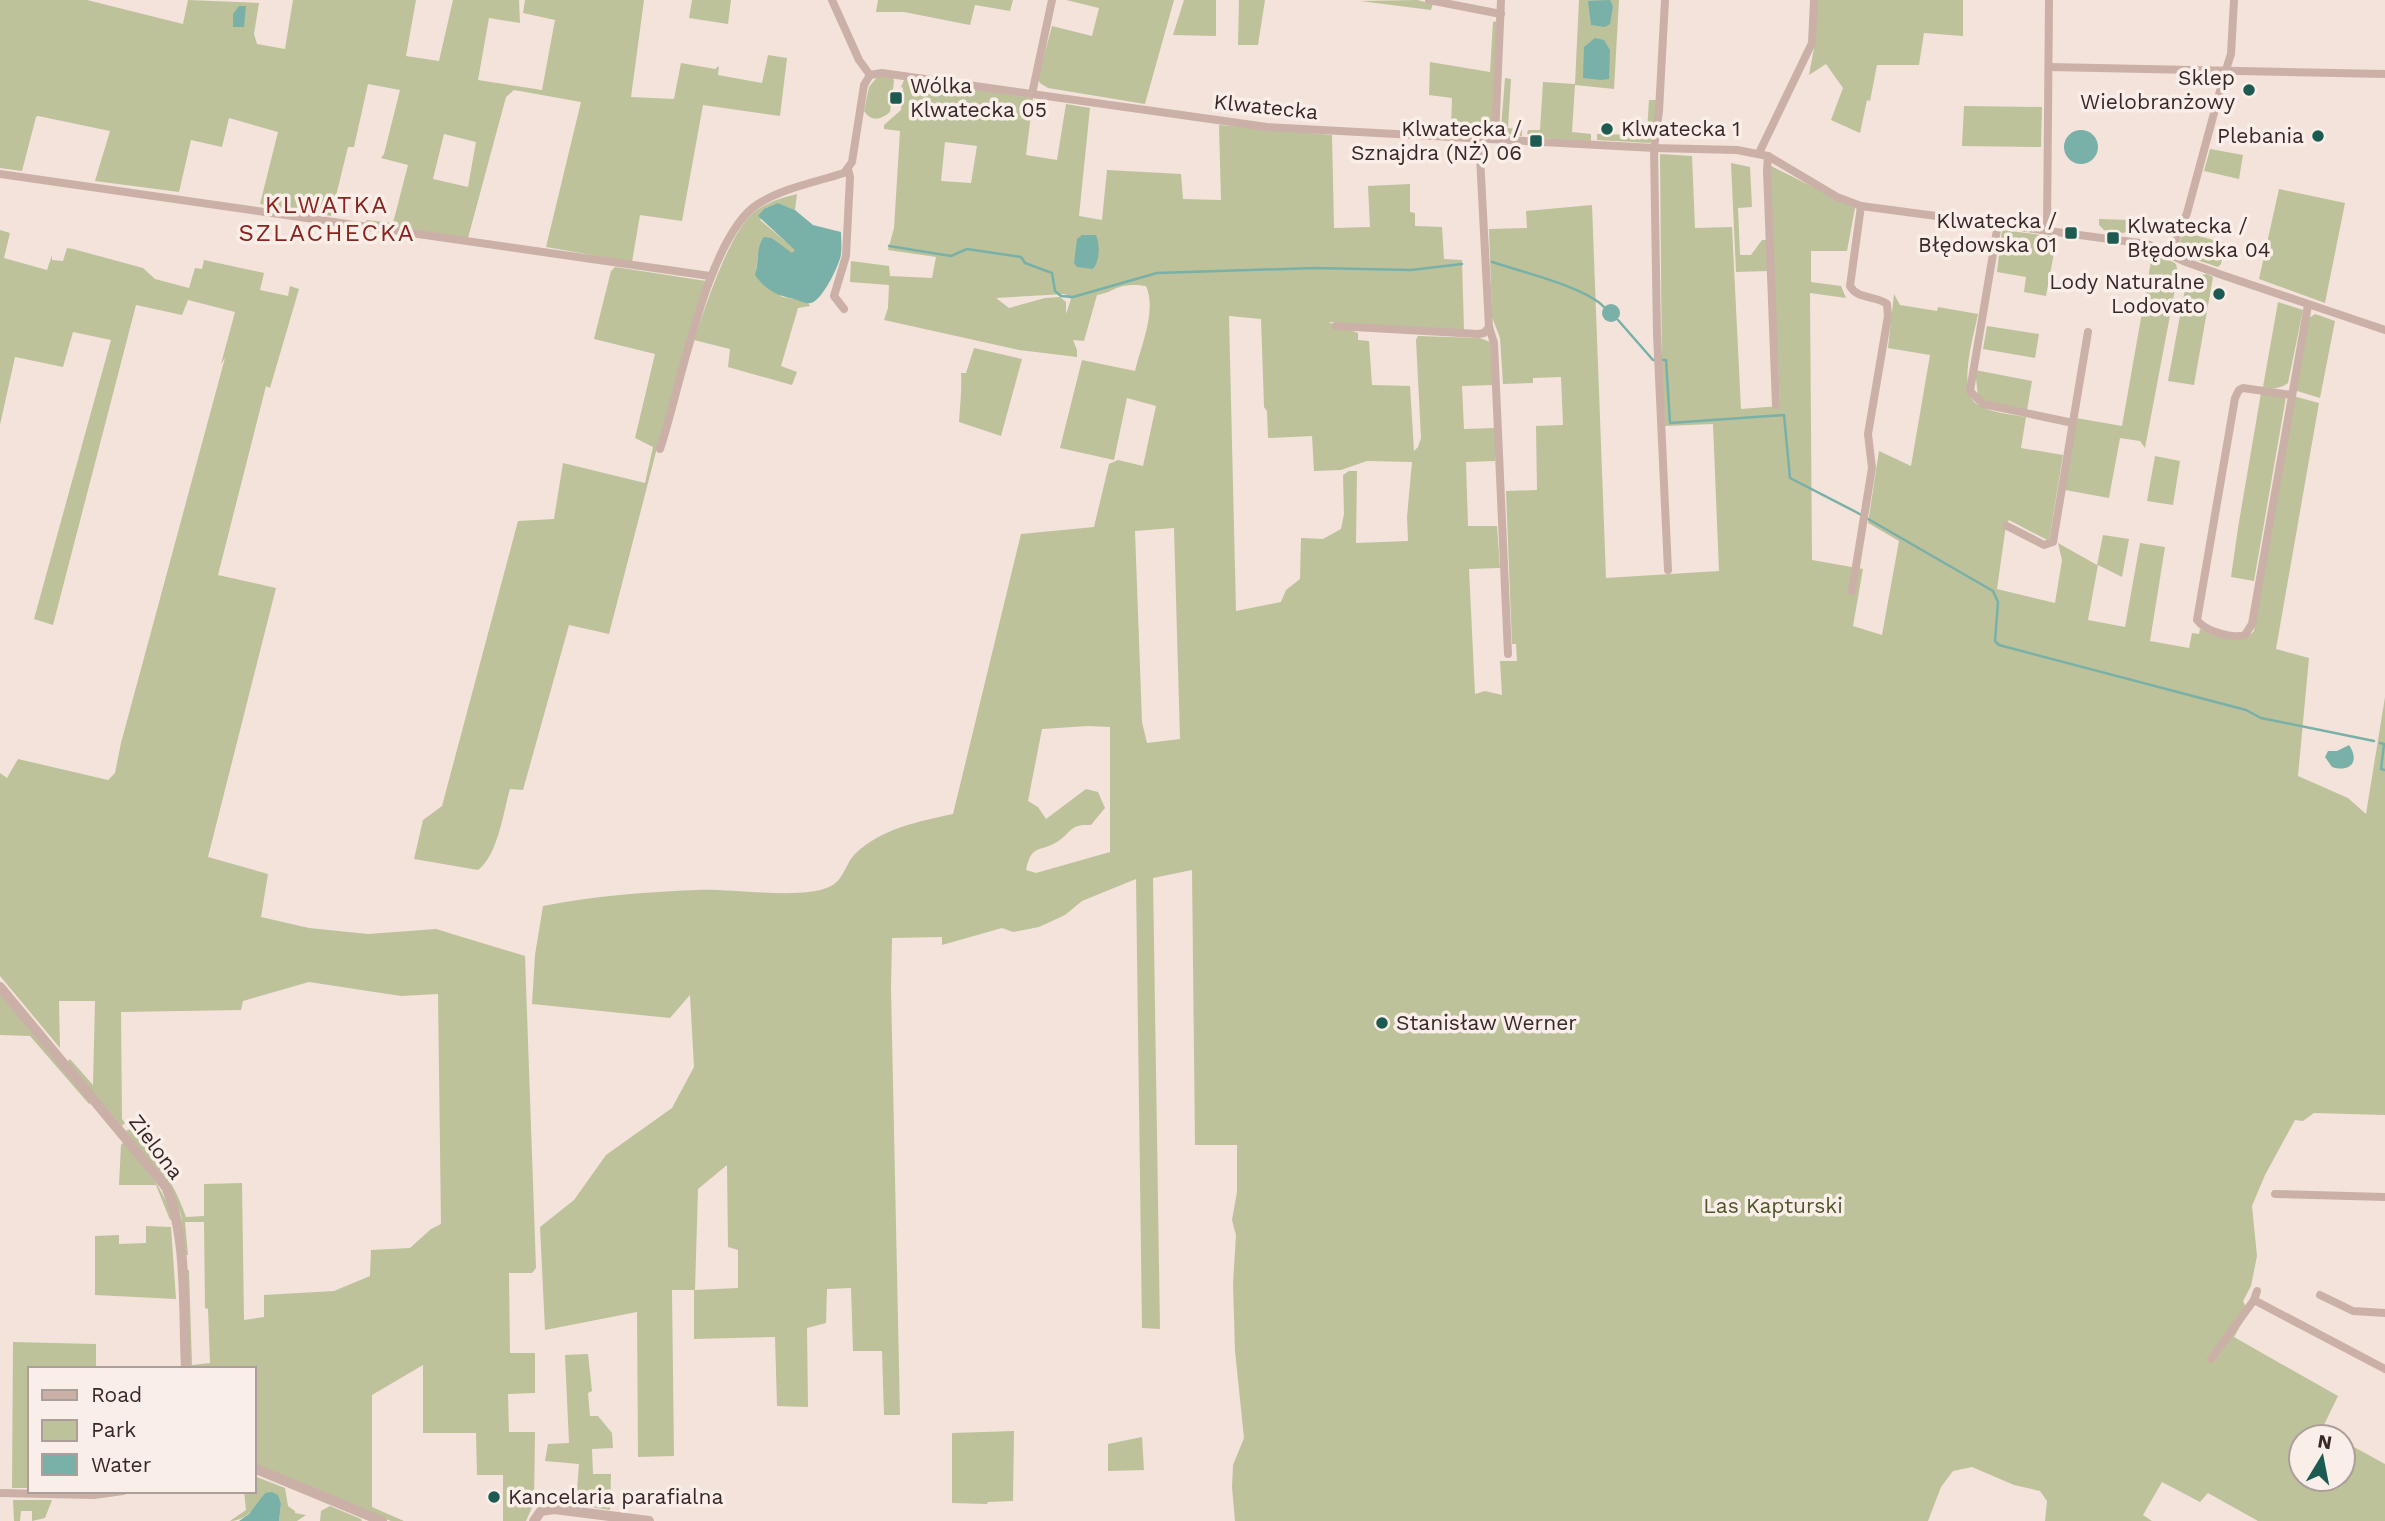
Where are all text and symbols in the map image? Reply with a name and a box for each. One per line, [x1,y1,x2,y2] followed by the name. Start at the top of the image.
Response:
[2080,65,2235,114] place label: Sklep Wielobranżowy
[910,73,1047,122] place label: Wólka Klwatecka 05
[2241,82,2257,98] marker: Sklep Wielobranżowy
[1213,89,1320,124] street label: Klwatecka
[888,90,904,106] marker: Wólka Klwatecka 05
[1351,116,1522,165] place label: Klwatecka / Sznajdra (NŻ) 06
[1621,116,1740,141] place label: Klwatecka 1
[1599,121,1615,137] marker: Klwatecka 1
[2217,123,2304,148] place label: Plebania
[2310,128,2326,144] marker: Plebania
[1528,133,1544,149] marker: Klwatecka / Sznajdra (NŻ) 06
[238,191,416,247] district label: KLWATKA SZLACHECKA
[1918,208,2057,257] place label: Klwatecka / Błędowska 01
[2127,213,2271,262] place label: Klwatecka / Błędowska 04
[2063,225,2079,241] marker: Klwatecka / Błędowska 01
[2105,230,2121,246] marker: Klwatecka / Błędowska 04
[2049,269,2205,318] place label: Lody Naturalne Lodovato
[2211,286,2227,302] marker: Lody Naturalne Lodovato
[1396,1010,1577,1035] place label: Stanisław Werner
[1374,1015,1390,1031] marker: Stanisław Werner
[124,1109,189,1184] street label: Zielona
[1703,1193,1843,1218] park label: Las Kapturski
[28,1367,256,1493] legend
[91,1382,142,1407] text: Road
[91,1417,136,1442] text: Park
[2287,1423,2357,1493] north arrow
[2316,1429,2334,1454] text: N
[91,1452,152,1477] text: Water
[508,1484,724,1509] place label: Kancelaria parafialna
[486,1489,502,1505] marker: Kancelaria parafialna

